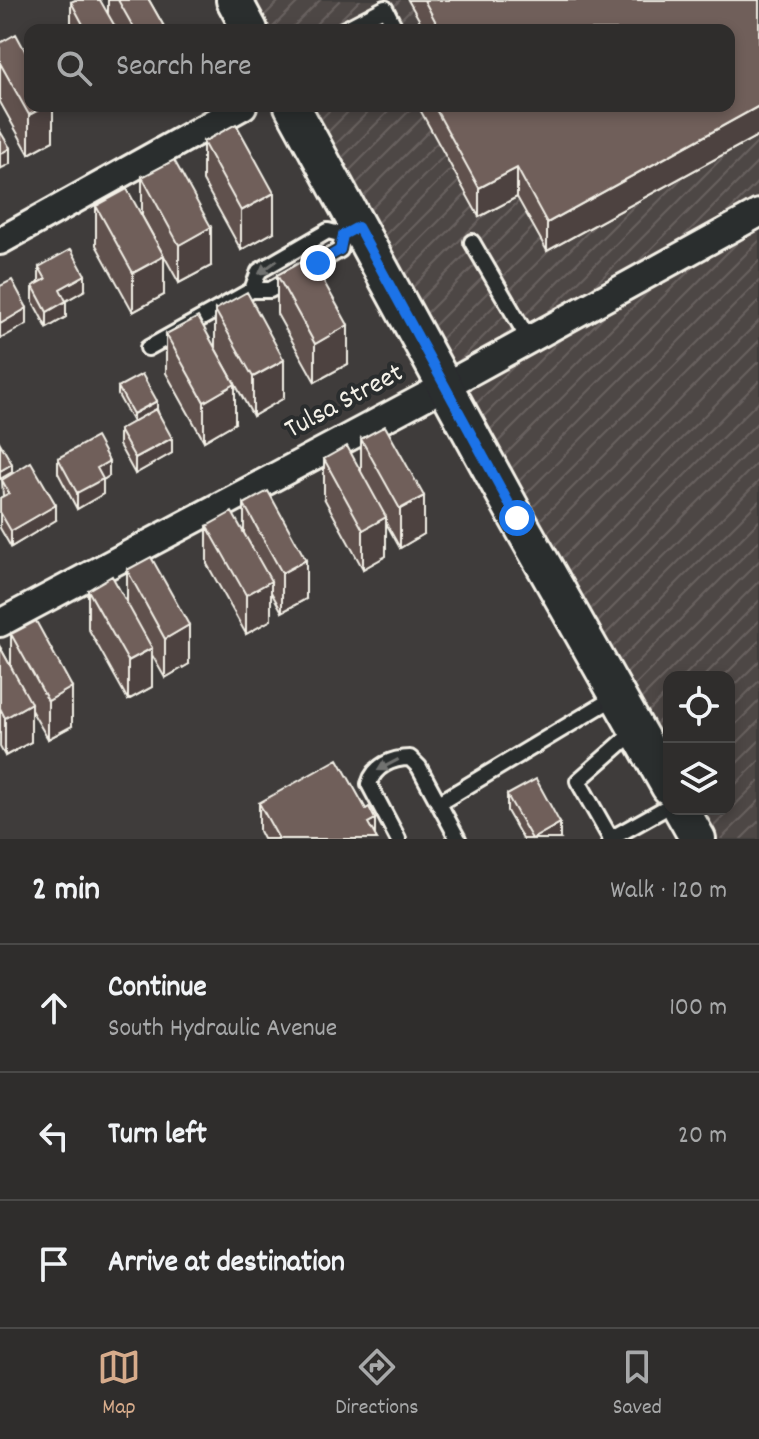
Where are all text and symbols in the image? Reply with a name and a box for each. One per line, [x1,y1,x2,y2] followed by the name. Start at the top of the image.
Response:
[24,24,735,112] search box
[52,46,96,90] icon: search
[116,47,252,90] text: Search here
[300,245,336,281] route end
[257,259,279,275] one-way arrow
[279,355,411,451] street label: Tulsa Street
[499,500,535,536] route start
[663,671,735,815] map controls
[663,671,735,743] button: locate
[663,743,735,815] button: layers
[376,758,399,771] one-way arrow
[32,867,100,916] text: 2 min
[610,873,727,910] text: Walk · 120 m
[108,968,207,1011] text: Continue
[32,986,76,1030] icon: ahead
[669,990,727,1027] text: 100 m
[108,1011,337,1048] text: South Hydraulic Avenue
[32,1114,76,1158] icon: left
[108,1115,207,1158] text: Turn left
[678,1118,727,1155] text: 20 m
[32,1242,76,1286] icon: arrive
[108,1243,345,1286] text: Arrive at destination
[97,1345,141,1424] tab: Map
[335,1345,419,1424] tab: Directions
[613,1345,662,1424] tab: Saved

